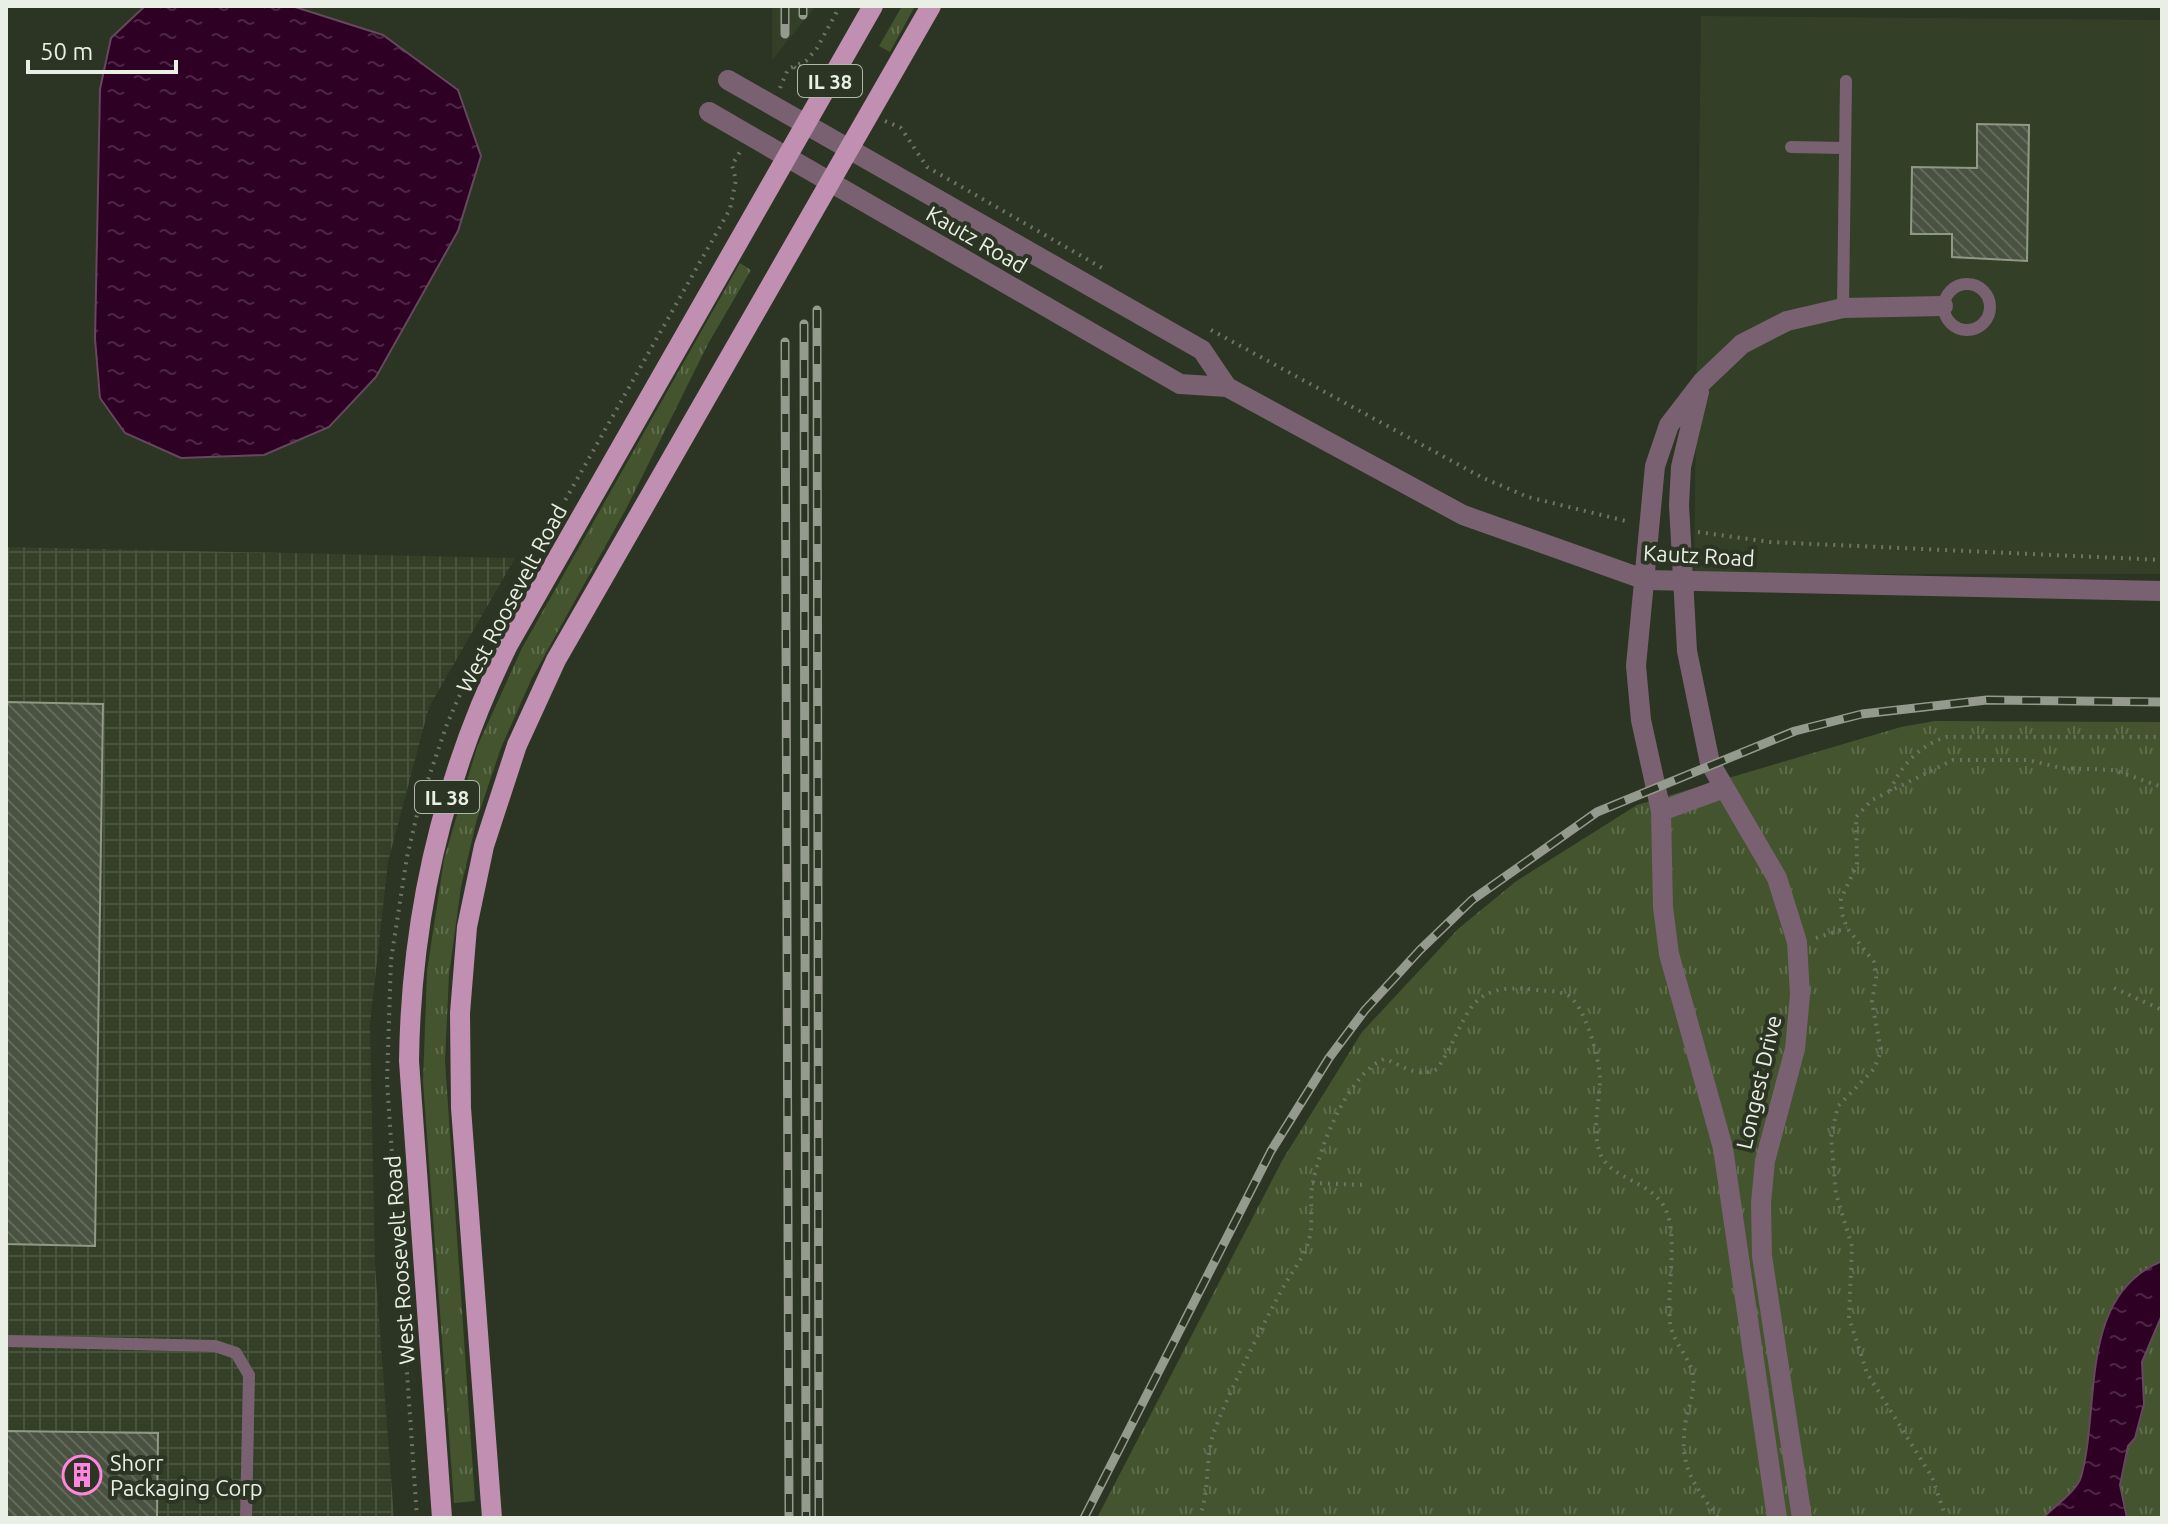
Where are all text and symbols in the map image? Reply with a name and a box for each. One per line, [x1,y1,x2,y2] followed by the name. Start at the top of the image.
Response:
[28,24,176,74] scale bar
[40,38,93,65] text: 50 m
[798,65,862,97] road number: IL 38
[922,200,1032,278] street label: Kautz Road
[451,500,571,696] street label: West Roosevelt Road
[1643,540,1755,570] street label: Kautz Road
[415,781,479,813] road number: IL 38
[1730,1013,1786,1151] street label: Longest Drive
[379,1155,419,1365] street label: West Roosevelt Road
[110,1450,263,1500] place label: Shorr Packaging Corp
[61,1454,103,1496] building icon: Shorr Packaging Corp

